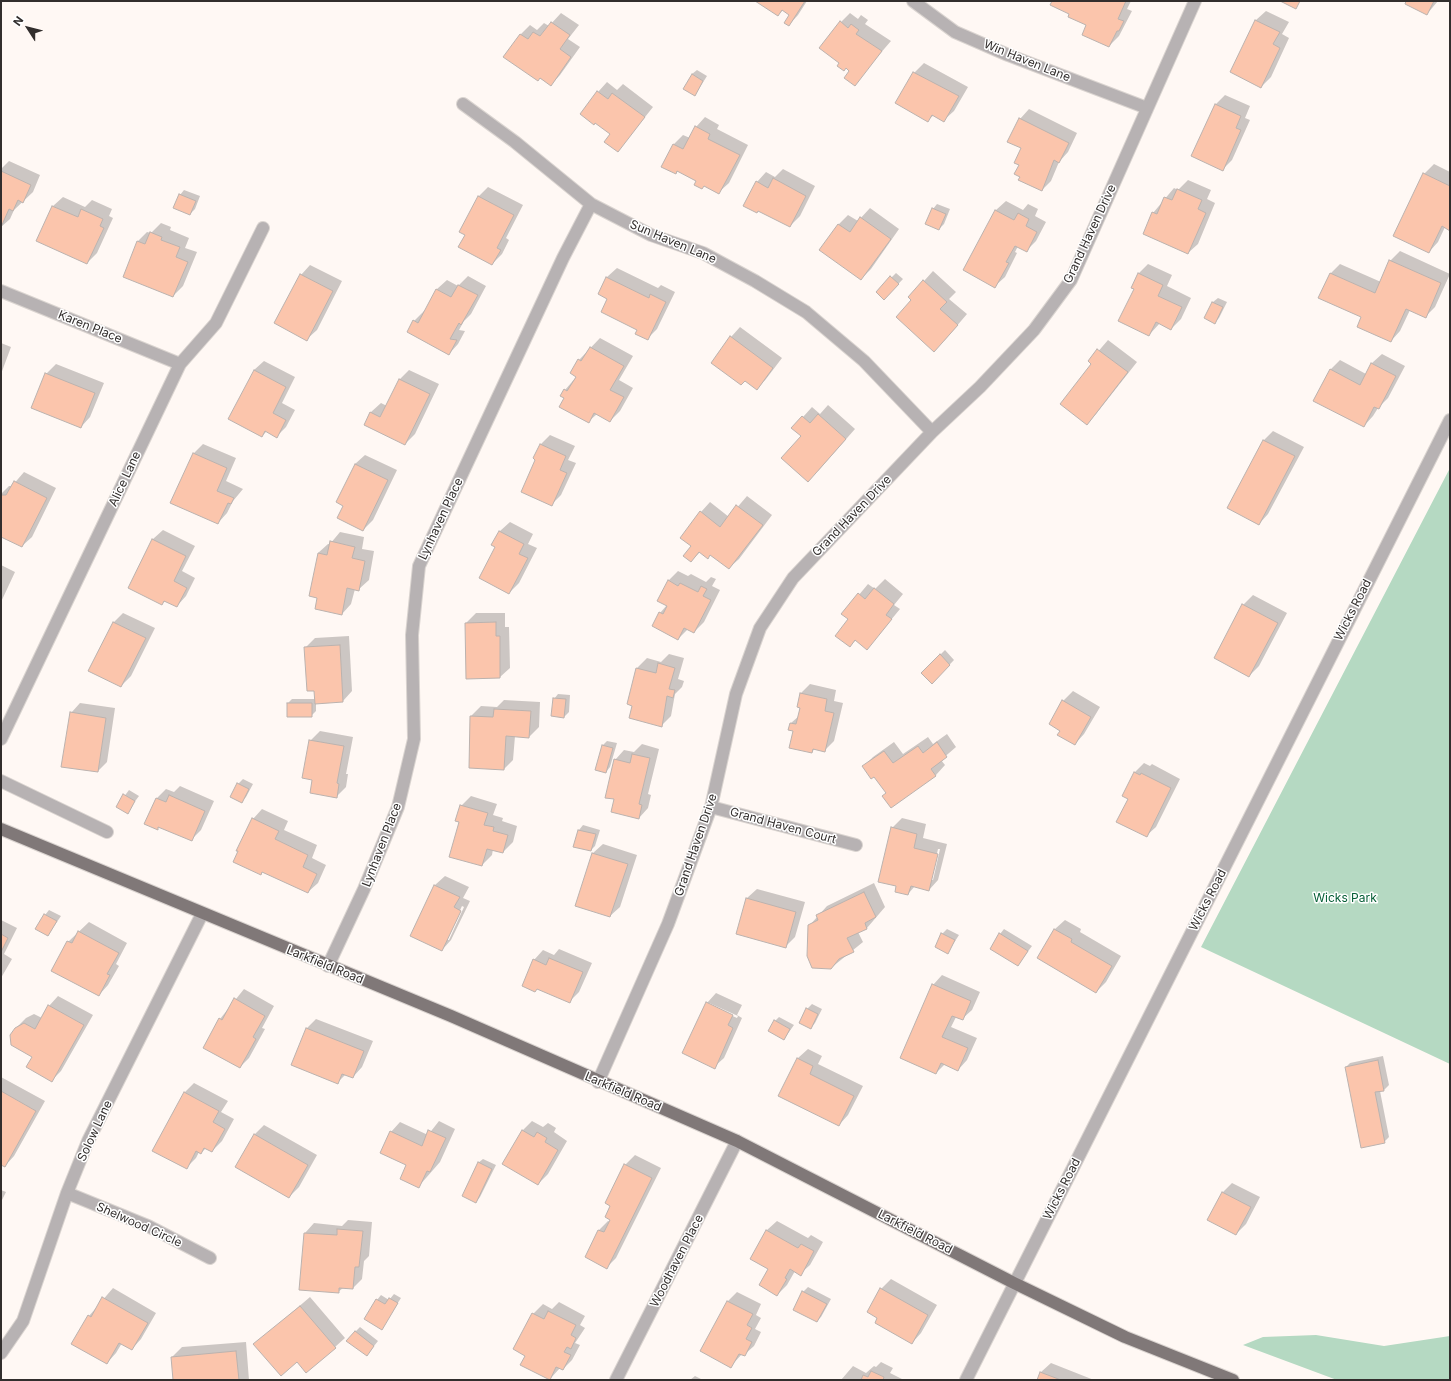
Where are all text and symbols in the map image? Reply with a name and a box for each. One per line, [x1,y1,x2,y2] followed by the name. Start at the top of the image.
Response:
[8,8,48,48] north arrow
[10,13,26,28] text: N
[982,37,1072,85] street label: Win Haven Lane
[1061,182,1119,286] street label: Grand Haven Drive
[628,217,718,267] street label: Sun Haven Lane
[56,308,124,346] street label: Karen Place
[106,449,144,509] street label: Alice Lane
[810,472,894,560] street label: Grand Haven Drive
[416,476,466,562] street label: Lynhaven Place
[1331,577,1375,643] street label: Wicks Road
[672,792,720,898] street label: Grand Haven Drive
[359,801,405,889] street label: Lynhaven Place
[728,805,838,847] street label: Grand Haven Court
[1186,867,1230,933] street label: Wicks Road
[1313,891,1377,905] park label: Wicks Park
[284,943,366,987] street label: Larkfield Road
[583,1069,663,1115] street label: Larkfield Road
[75,1098,115,1164] street label: Solow Lane
[1040,1156,1084,1222] street label: Wicks Road
[94,1200,184,1250] street label: Shelwood Circle
[875,1207,955,1257] street label: Larkfield Road
[647,1212,707,1310] street label: Woodhaven Place

